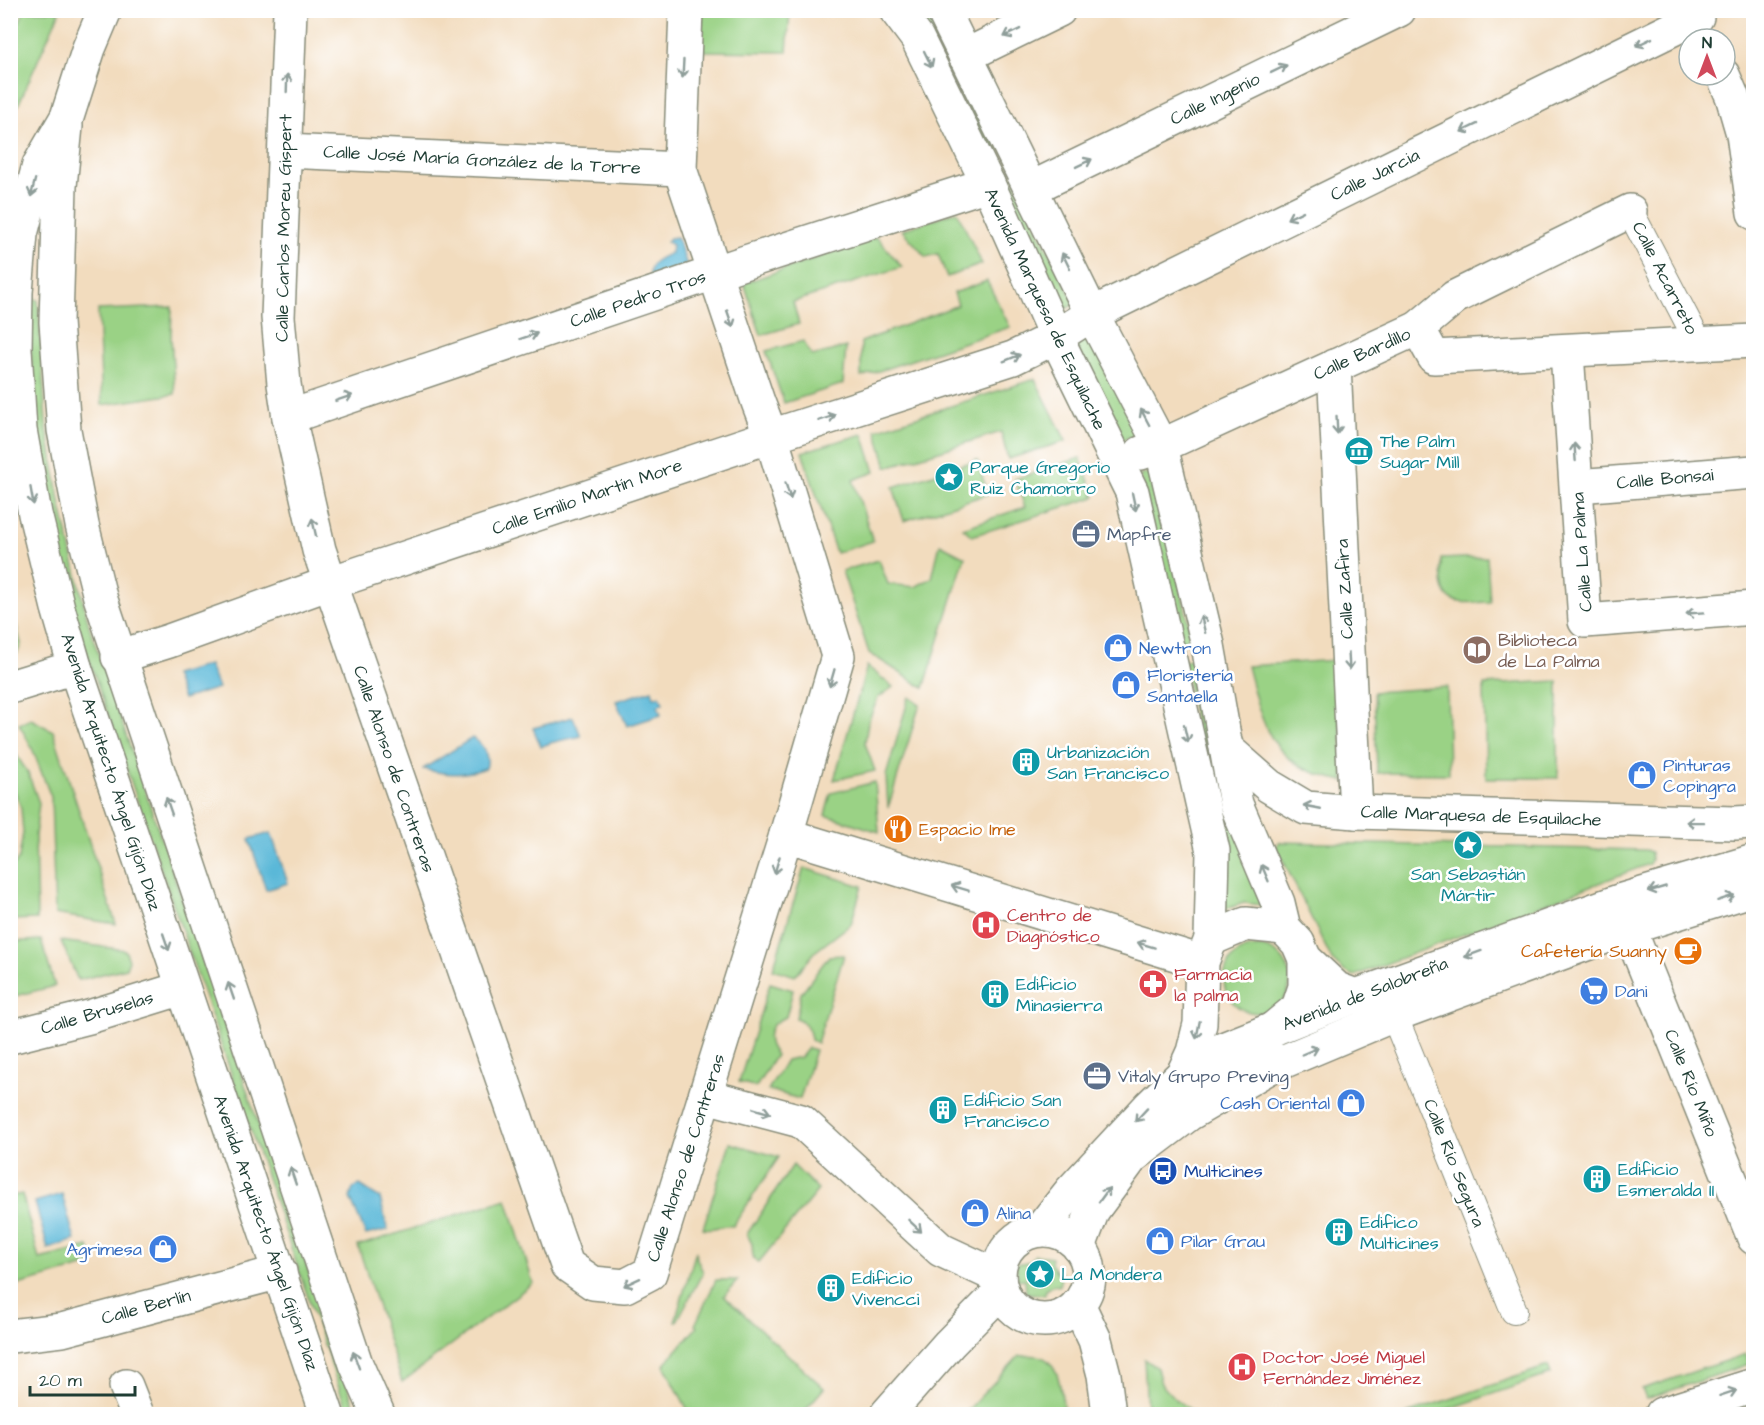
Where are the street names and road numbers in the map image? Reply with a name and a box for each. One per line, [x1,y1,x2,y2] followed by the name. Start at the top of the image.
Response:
[1166,66,1265,132] street label: Calle Ingenio
[270,113,298,342] street label: Calle Carlos Moreu Gispert
[323,139,642,181] street label: Calle José María González de la Torre
[1326,143,1424,207] street label: Calle Jarcia
[978,184,1112,434] street label: Avenida Marquesa de Esquilache
[1626,217,1704,339] street label: Calle Acarreto
[567,264,709,334] street label: Calle Pedro Tros
[1309,321,1415,387] street label: Calle Bardillo
[489,453,686,541] street label: Calle Emilio Martín More
[1615,462,1715,496] street label: Calle Bonsai
[1565,491,1599,613] street label: Calle La Palma
[1330,538,1360,640] street label: Calle Zafira
[53,630,168,914] street label: Avenida Arquitecto Ángel Gijón Díaz
[347,662,441,876] street label: Calle Alonso de Contreras
[1360,799,1602,833] street label: Calle Marquesa de Esquilache
[1278,951,1452,1037] street label: Avenida de Salobreña
[38,985,156,1041] street label: Calle Bruselas
[1658,1025,1724,1141] street label: Calle Río Miño
[641,1051,731,1265] street label: Calle Alonso de Contreras
[206,1092,325,1375] street label: Avenida Arquitecto Ángel Gijón Díaz
[1416,1095,1491,1231] street label: Calle Río Segura
[99,1283,193,1331] street label: Calle Berlín

